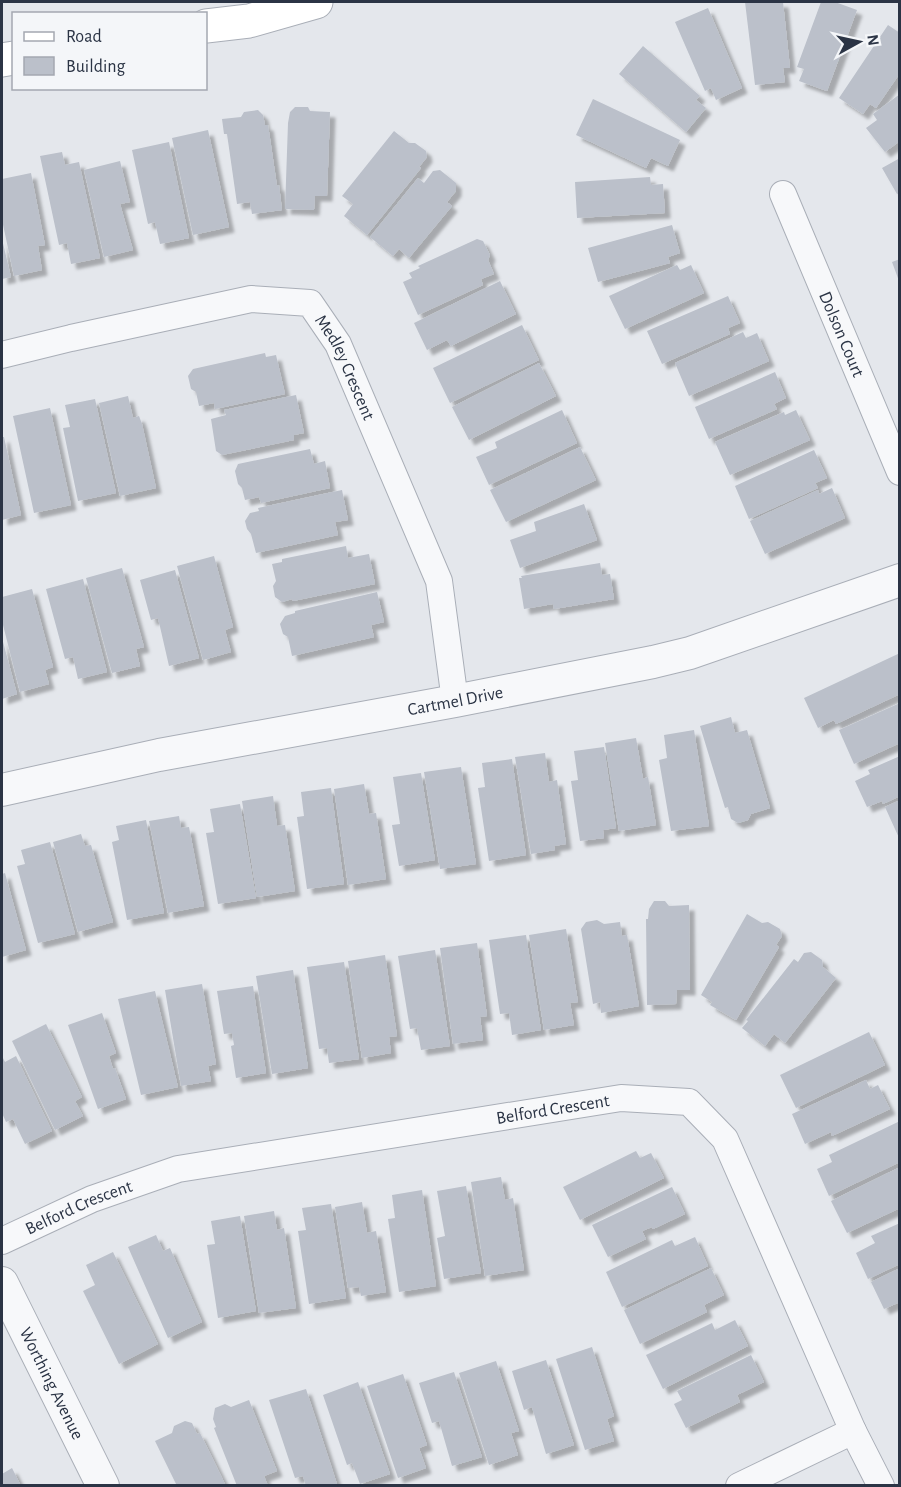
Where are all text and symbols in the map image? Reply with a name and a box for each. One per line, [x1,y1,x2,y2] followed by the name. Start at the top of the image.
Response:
[12,12,207,90] legend
[829,12,889,72] north arrow
[66,28,102,46] text: Road
[864,33,882,47] text: N
[66,58,126,76] text: Building
[815,289,867,380] street label: Dolson Court
[311,312,377,423] street label: Medley Crescent
[406,684,505,719] street label: Cartmel Drive
[495,1092,611,1128] street label: Belford Crescent
[23,1178,135,1239] street label: Belford Crescent
[16,1325,86,1443] street label: Worthing Avenue

